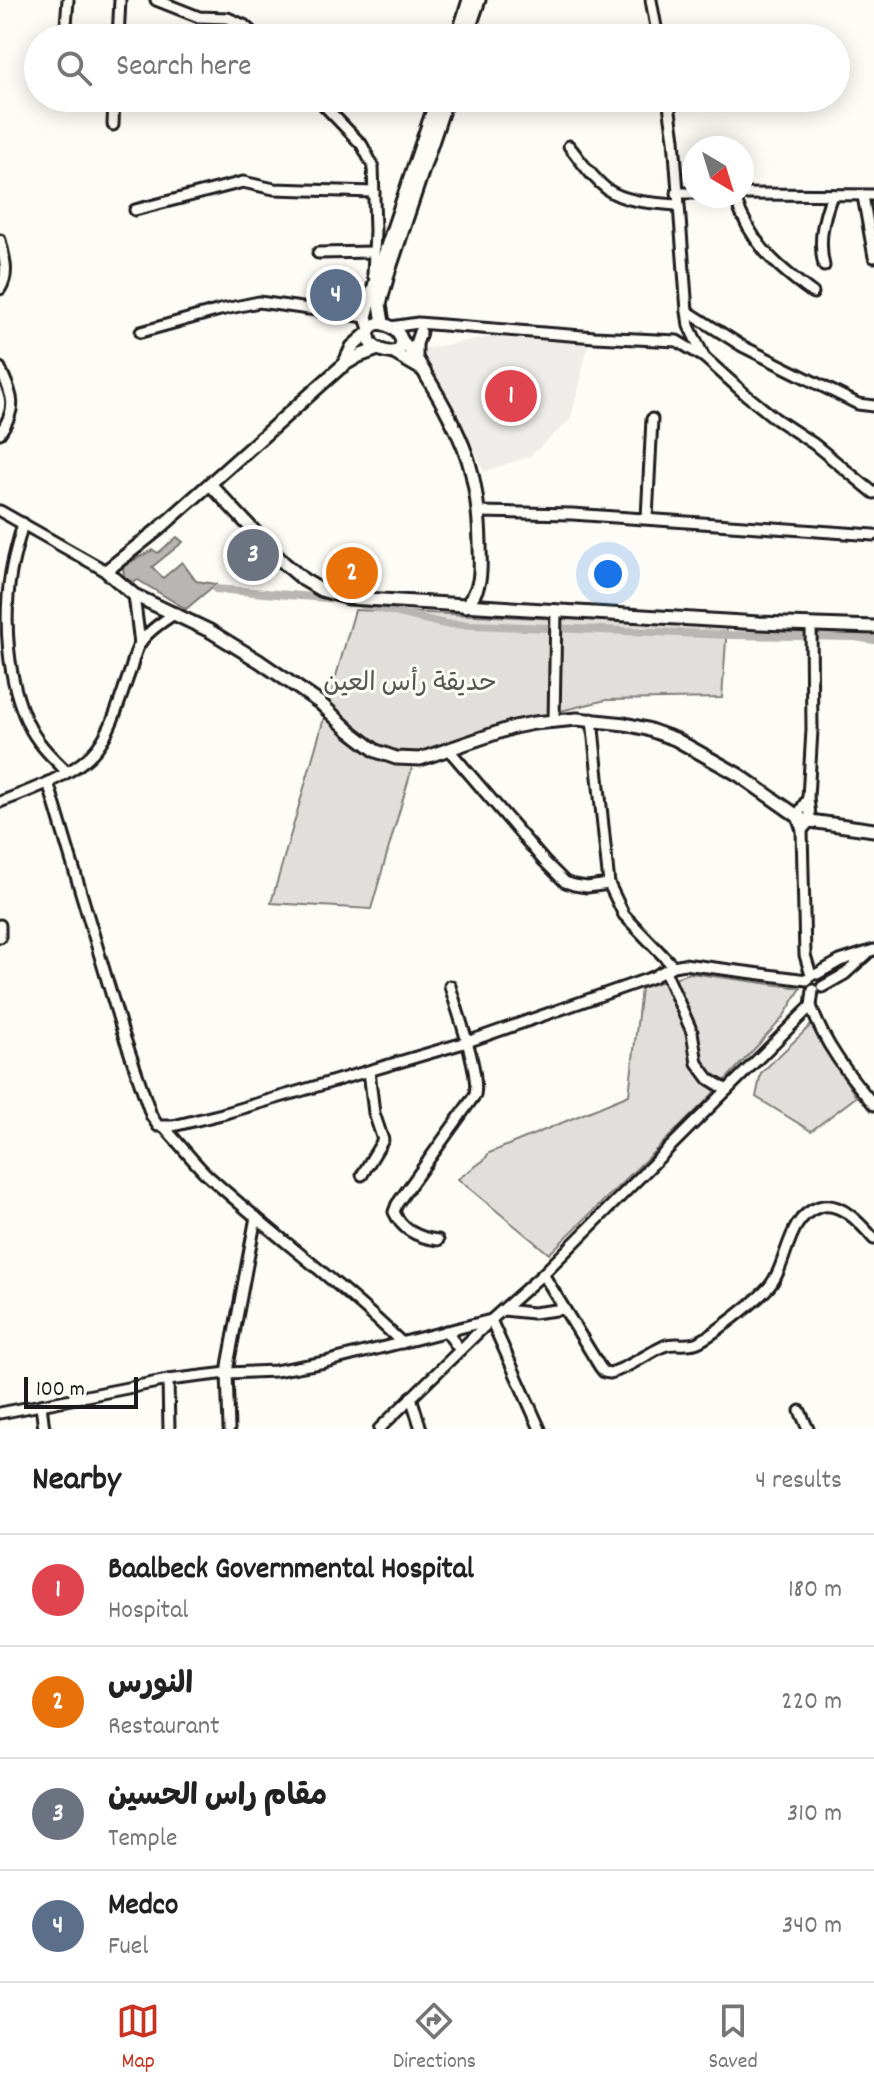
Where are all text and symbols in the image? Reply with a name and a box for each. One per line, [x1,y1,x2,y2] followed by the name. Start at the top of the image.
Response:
[24,24,850,112] search box
[52,46,96,90] icon: search
[116,47,252,90] text: Search here
[682,136,754,208] north arrow
[310,265,362,325] pin: 4
[485,366,537,426] pin: 1
[227,525,279,585] pin: 3
[326,543,378,603] pin: 2
[588,554,628,594] your location
[323,666,497,703] park label: حديقة رأس العين
[24,1373,138,1409] scale bar
[36,1375,85,1406] text: 100 m
[32,1457,121,1506] text: Nearby
[755,1463,842,1500] text: 4 results
[108,1550,474,1593] text: Baalbeck Governmental Hospital
[55,1572,61,1609] text: 1
[788,1572,842,1609] text: 180 m
[108,1593,189,1630] text: Hospital
[108,1665,193,1708] text: النورس
[52,1684,64,1721] text: 2
[781,1684,842,1721] text: 220 m
[108,1709,220,1746] text: Restaurant
[108,1777,327,1820] text: مقام راس الحسين
[52,1796,64,1833] text: 3
[787,1796,842,1833] text: 310 m
[108,1821,177,1858] text: Temple
[108,1886,178,1929] text: Medco
[53,1908,63,1945] text: 4
[782,1908,842,1945] text: 340 m
[108,1929,148,1966] text: Fuel
[116,1999,160,2078] tab: Map
[393,1999,476,2078] tab: Directions
[709,1999,758,2078] tab: Saved

